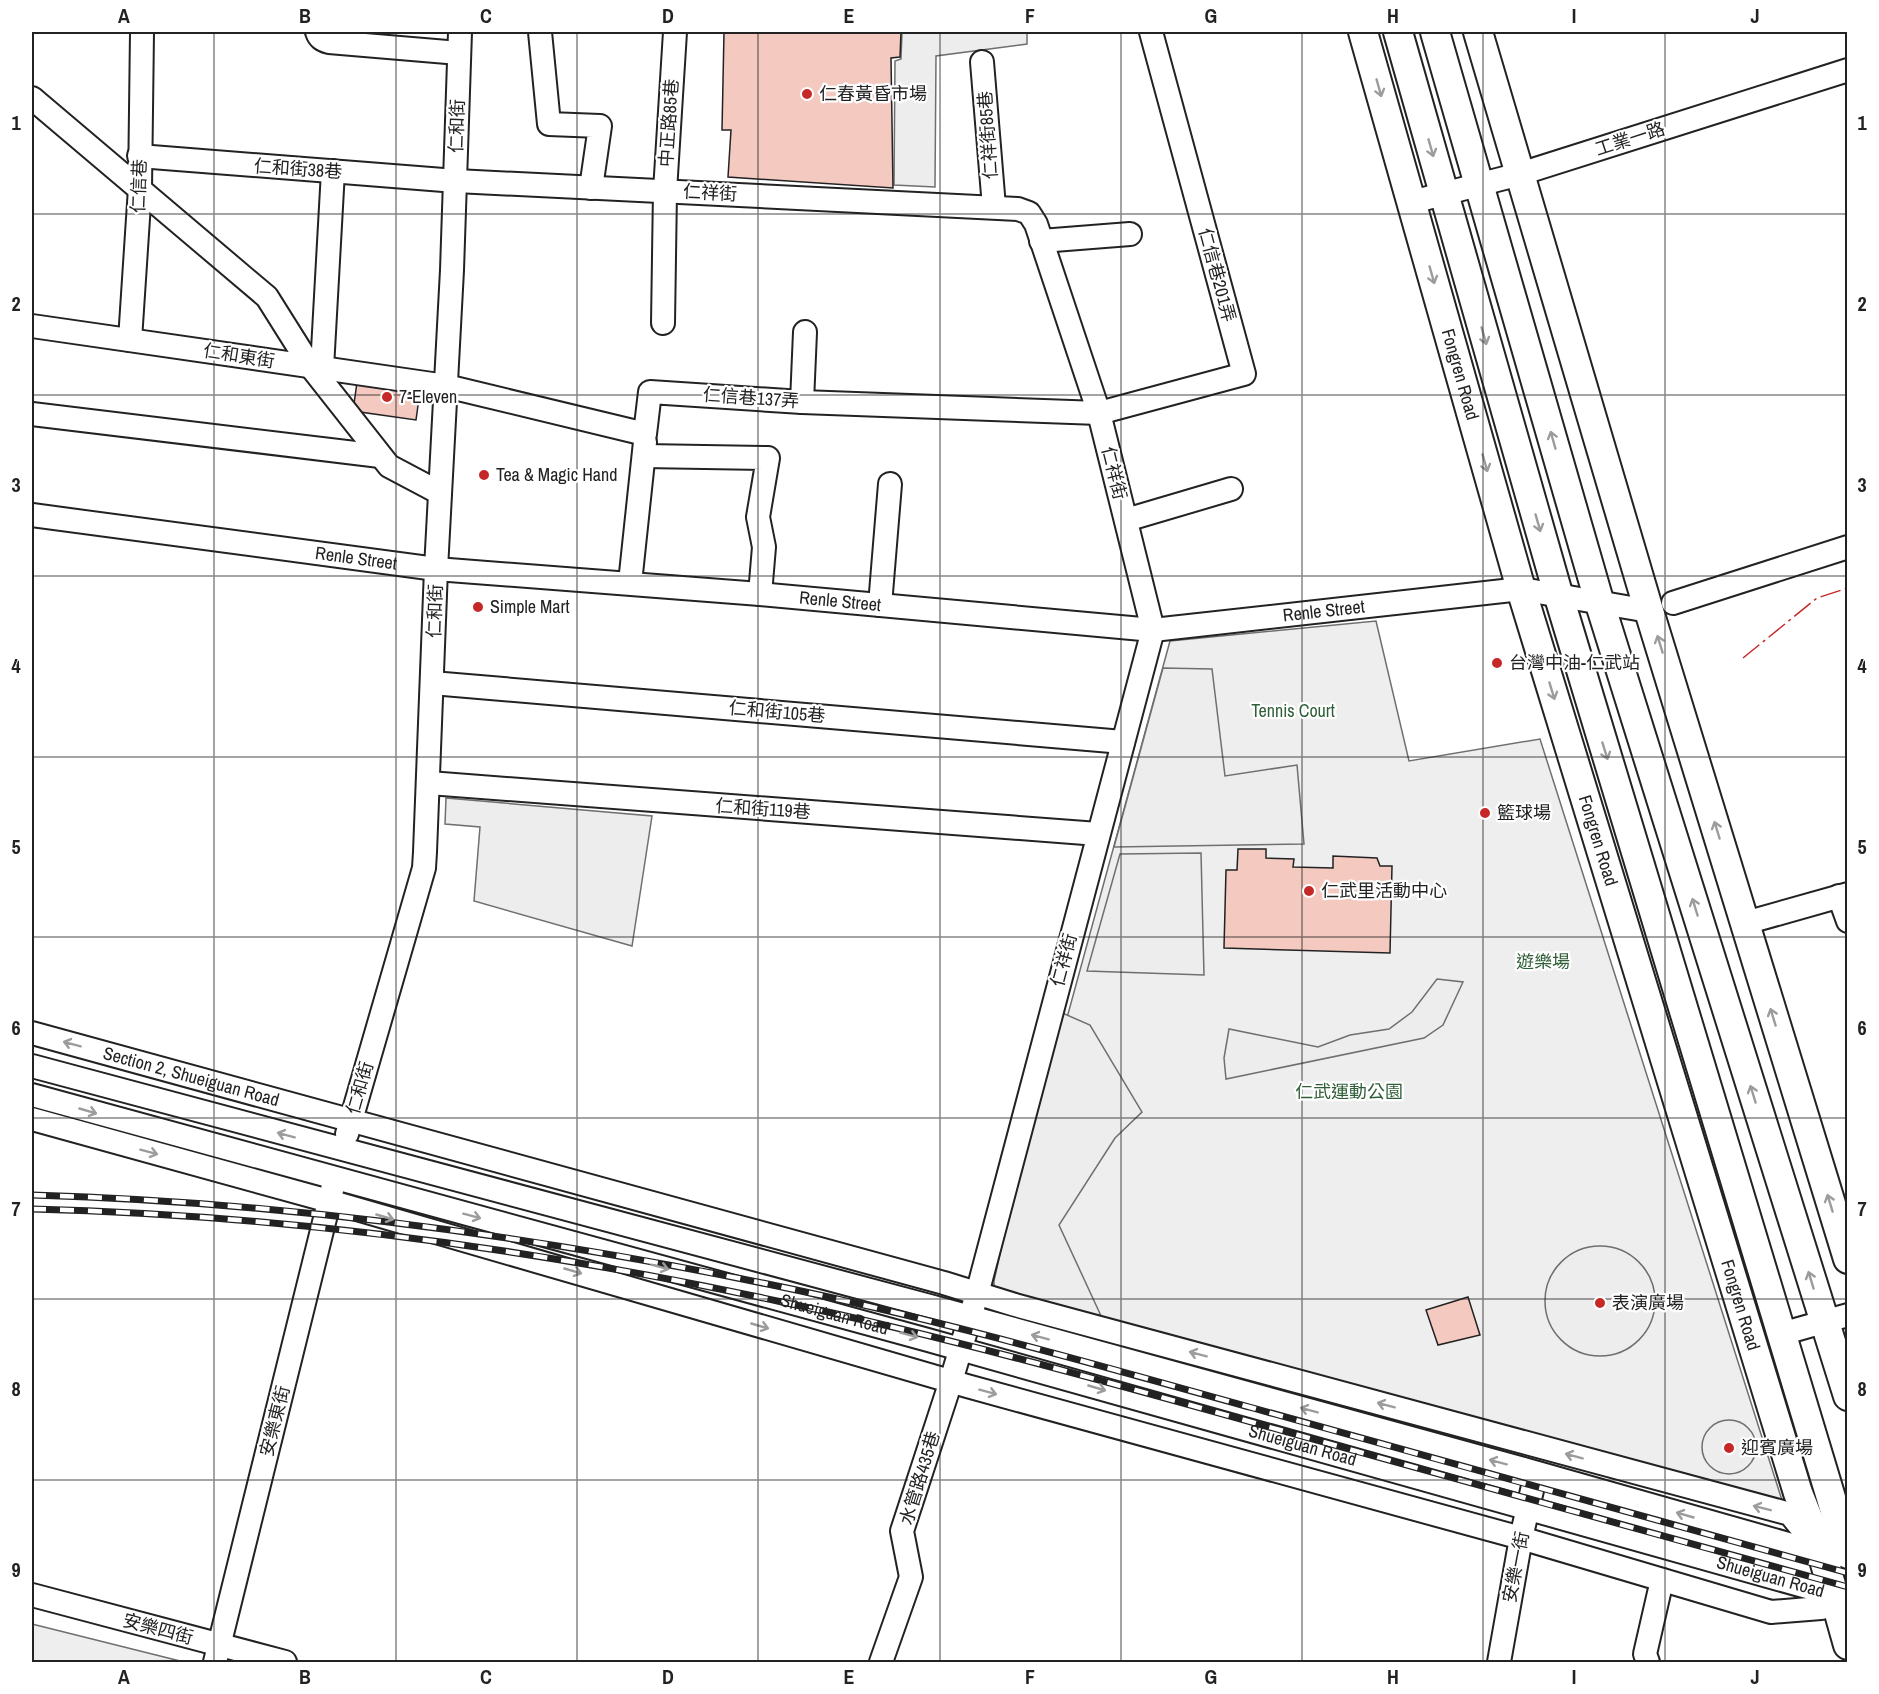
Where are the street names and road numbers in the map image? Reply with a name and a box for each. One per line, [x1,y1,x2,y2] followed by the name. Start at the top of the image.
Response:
[653,78,684,168] street label: 中正路85巷
[972,90,1003,180] street label: 仁祥街85巷
[443,99,470,153] street label: 仁和街
[1592,116,1668,162] street label: 工業一路
[253,153,343,184] street label: 仁和街38巷
[125,159,152,213] street label: 仁信巷
[682,179,738,206] street label: 仁祥街
[1193,225,1242,325] street label: 仁信巷201弄
[1436,326,1485,423] street label: Fongren Road
[202,338,277,373] street label: 仁和東街
[702,382,800,413] street label: 仁信巷137弄
[1096,444,1133,502] street label: 仁祥街
[314,540,399,576] street label: Renle Street
[421,584,448,638] street label: 仁和街
[798,585,882,617] street label: Renle Street
[1281,594,1366,627] street label: Renle Street
[728,695,826,728] street label: 仁和街105巷
[1573,792,1624,889] street label: Fongren Road
[715,793,812,824] street label: 仁和街119巷
[1044,931,1083,989] street label: 仁祥街
[100,1040,282,1112] street label: Section 2, Shueiguan Road
[340,1058,379,1117] street label: 仁和街
[1715,1257,1767,1353] street label: Fongren Road
[778,1287,891,1341] street label: Shueiguan Road
[254,1383,295,1459] street label: 安樂東街
[1246,1418,1360,1472] street label: Shueiguan Road
[893,1428,946,1528] street label: 水管路435巷
[1496,1529,1535,1605] street label: 安樂一街
[1714,1549,1827,1603] street label: Shueiguan Road
[120,1607,196,1650] street label: 安樂四街

